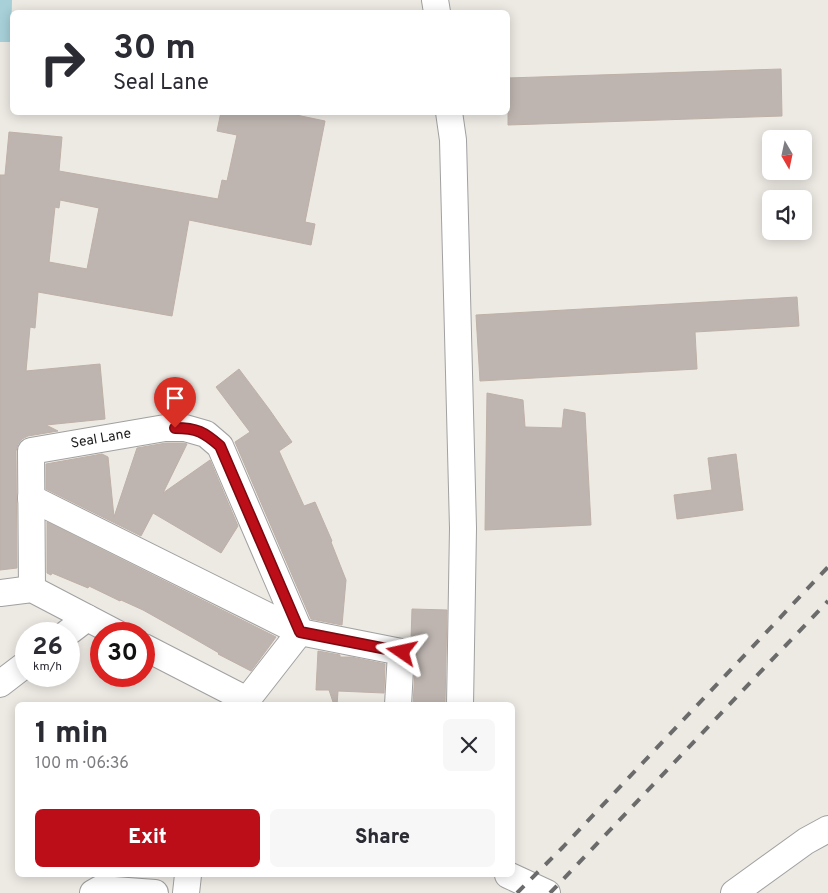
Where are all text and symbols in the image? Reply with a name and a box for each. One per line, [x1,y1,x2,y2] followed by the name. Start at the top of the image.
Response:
[113,27,196,71] text: 30 m
[30,30,95,95] icon: right
[113,70,209,97] text: Seal Lane
[762,130,812,180] north arrow
[762,130,812,240] map controls
[762,190,812,240] button: sound
[154,377,196,428] pin
[161,384,189,412] icon: arrive
[70,425,132,453] street label: Seal Lane
[90,622,155,687] speed limit sign: 30
[375,625,427,677] position arrow
[32,632,63,664] text: 26
[33,659,62,675] text: km/h
[35,716,108,753] text: 1 min
[443,719,495,771] button: close
[35,754,129,774] text: 100 m · 06:36
[35,809,260,867] button: Exit
[270,809,495,867] button: Share

